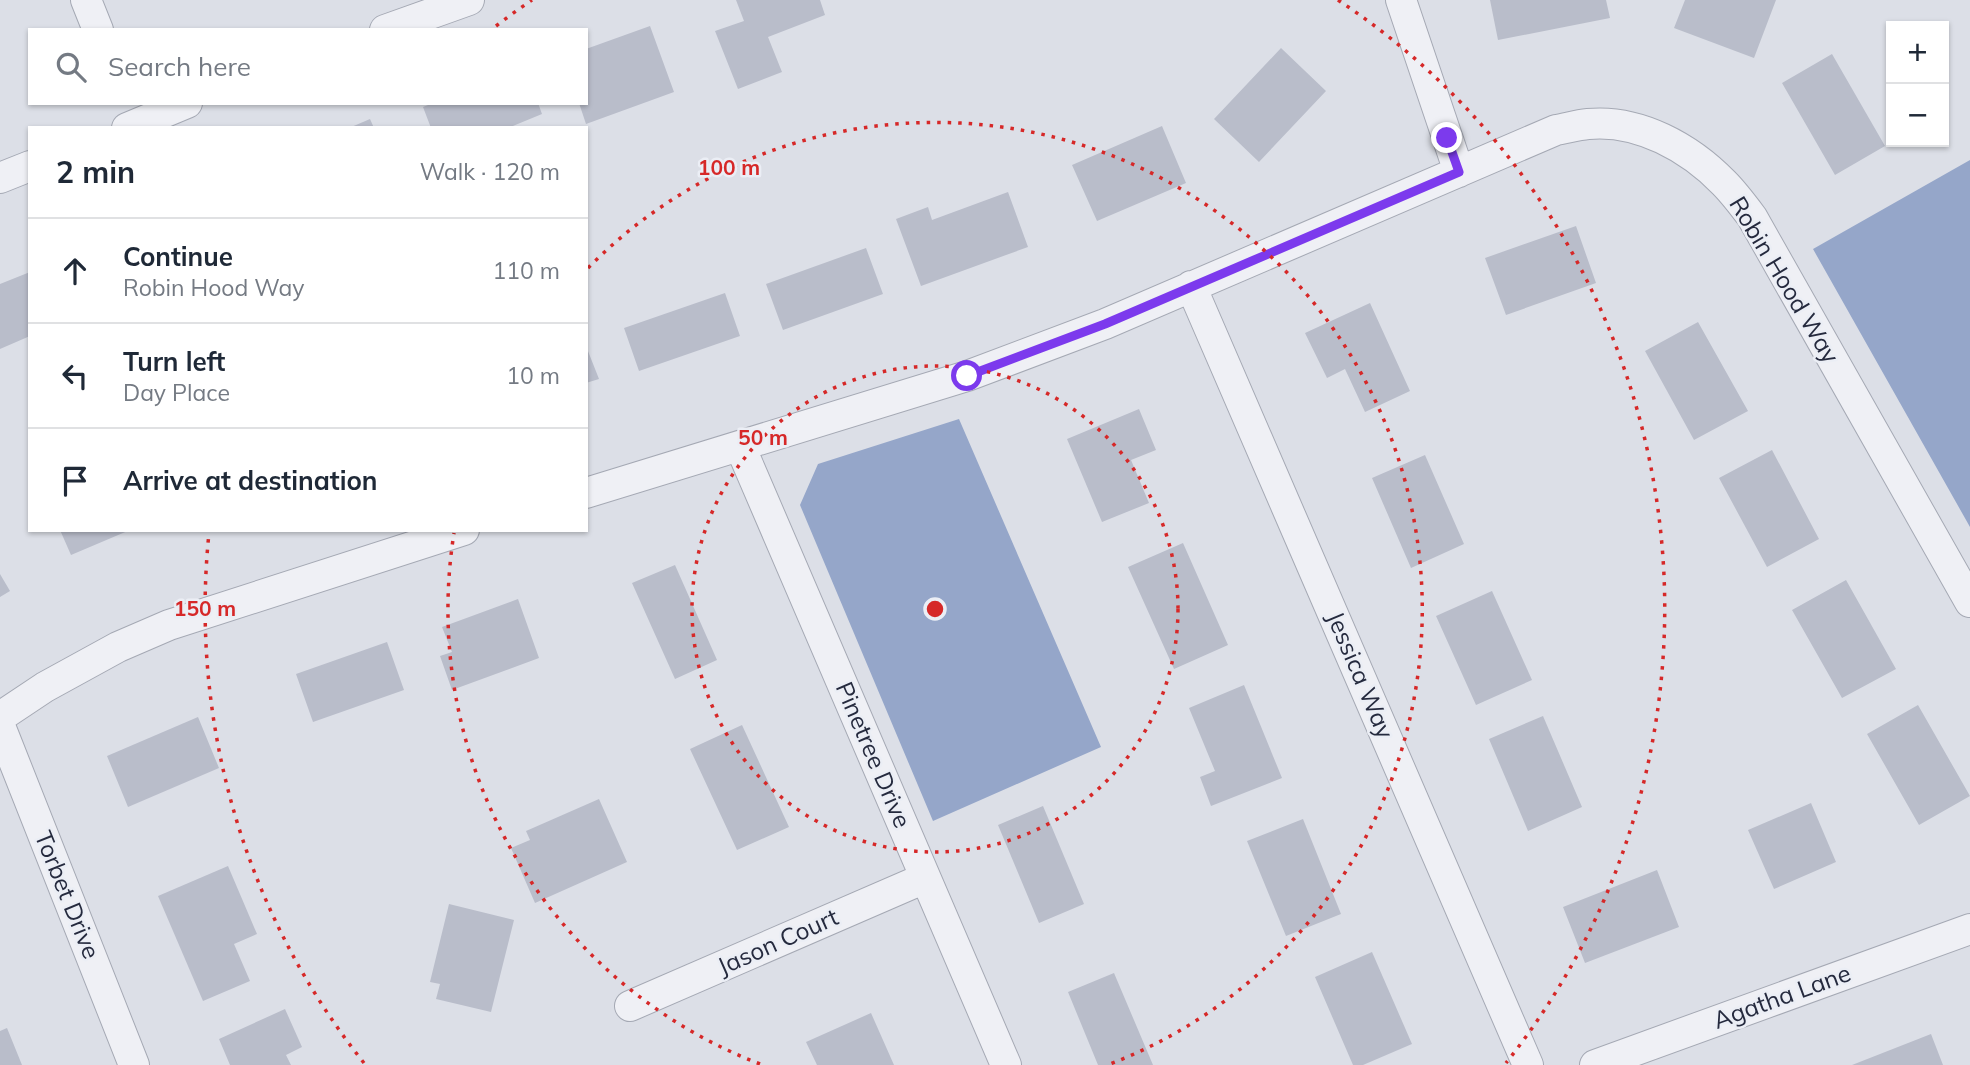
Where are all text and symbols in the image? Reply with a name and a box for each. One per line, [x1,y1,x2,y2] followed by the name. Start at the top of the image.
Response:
[1886,21,1949,147] map controls
[1886,21,1949,84] button: +
[28,28,588,105] search box
[52,48,90,86] icon: search
[108,50,251,83] text: Search here
[1886,84,1949,147] button: −
[1431,122,1462,153] route end
[56,153,135,191] text: 2 min
[698,154,760,180] text: 100 m
[420,157,560,186] text: Walk · 120 m
[1723,191,1847,369] street label: Robin Hood Way
[123,240,233,273] text: Continue
[56,252,94,290] icon: ahead
[492,256,560,285] text: 110 m
[123,273,304,302] text: Robin Hood Way
[123,345,225,378] text: Turn left
[56,357,94,395] icon: left
[951,360,982,391] route start
[506,361,560,390] text: 10 m
[123,378,230,407] text: Day Place
[738,424,788,450] text: 50 m
[56,462,94,500] icon: arrive
[123,464,378,497] text: Arrive at destination
[174,595,236,621] text: 150 m
[923,597,947,621] centre of rings
[1321,606,1401,743] street label: Jessica Way
[830,677,918,832] street label: Pinetree Drive
[29,826,107,963] street label: Torbet Drive
[713,901,843,981] street label: Jason Court
[1709,957,1855,1035] street label: Agatha Lane

